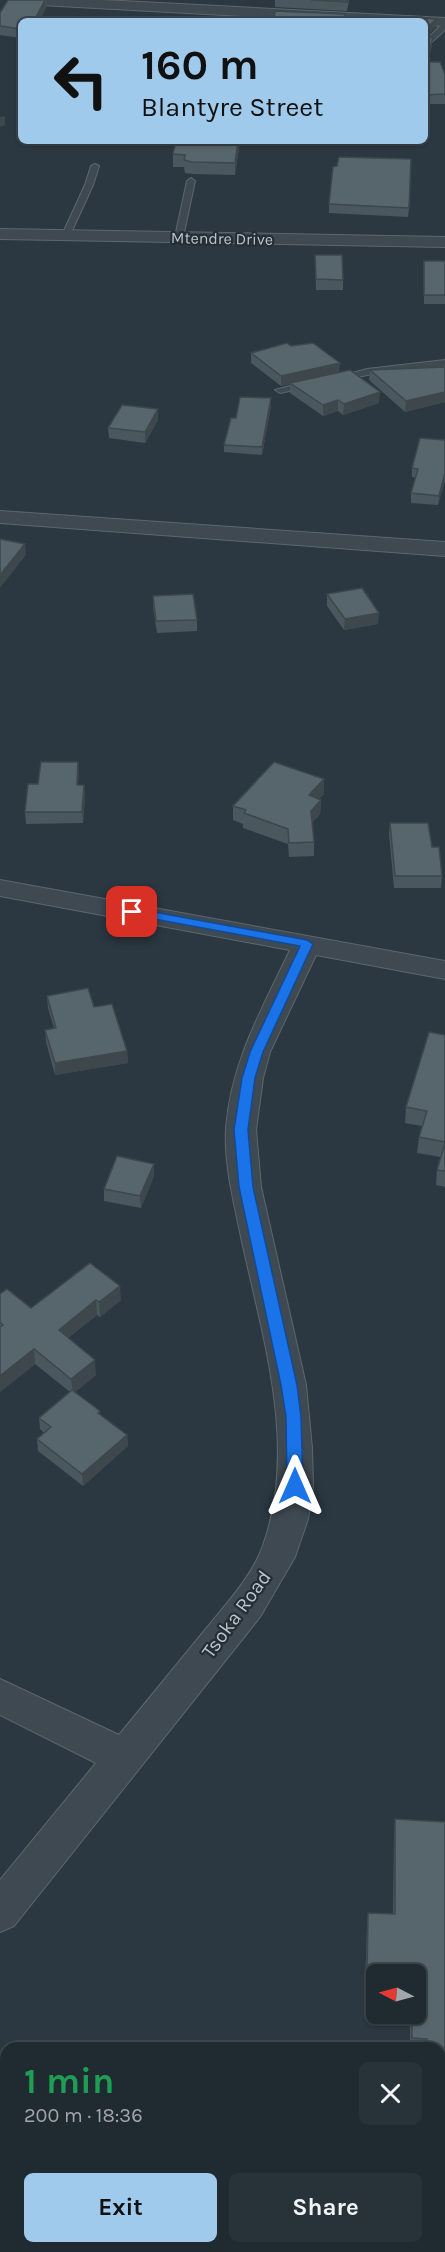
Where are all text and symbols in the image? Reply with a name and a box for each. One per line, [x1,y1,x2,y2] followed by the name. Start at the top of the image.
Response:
[141,40,259,90] text: 160 m
[42,42,120,120] icon: left
[141,91,323,123] text: Blantyre Street
[171,228,273,249] street label: Mtendre Drive
[106,886,157,937] pin
[115,895,148,928] icon: arrive
[263,1454,327,1518] position arrow
[197,1566,276,1663] street label: Tsoka Road
[366,1964,426,2024] north arrow
[366,1964,426,2024] map controls
[24,2060,114,2102] text: 1 min
[359,2062,422,2125] button: close
[24,2104,143,2127] text: 200 m · 18:36
[24,2173,217,2242] button: Exit
[229,2173,422,2242] button: Share

